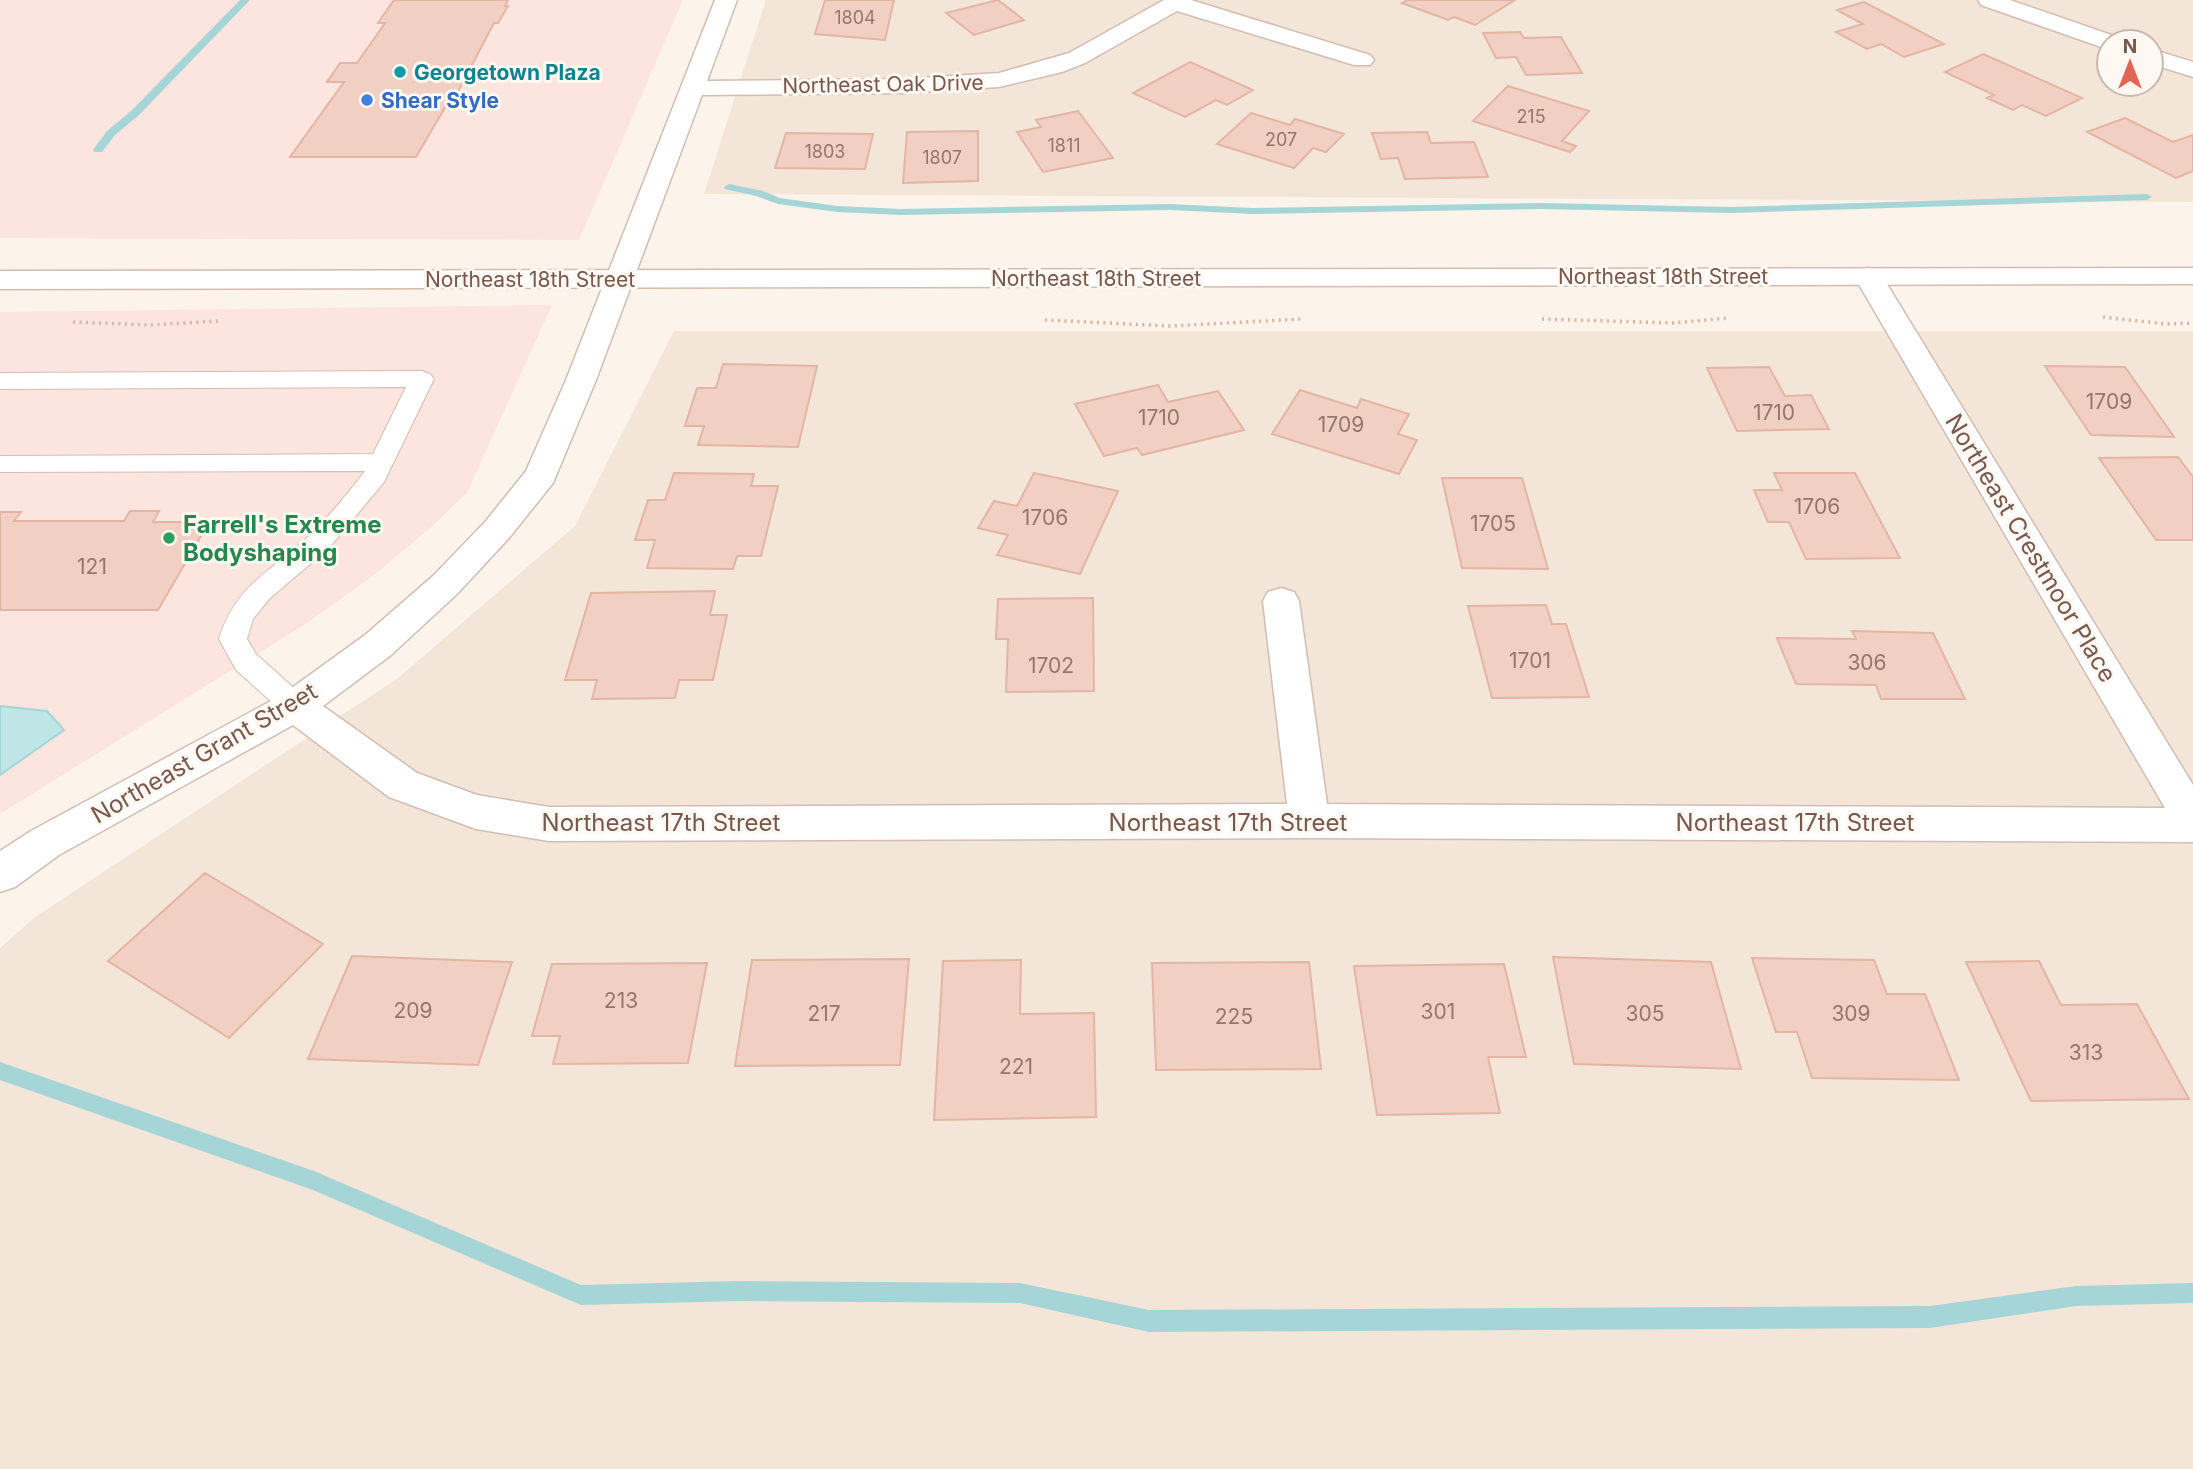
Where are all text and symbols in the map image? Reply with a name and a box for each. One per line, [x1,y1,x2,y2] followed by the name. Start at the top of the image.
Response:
[834,7,876,28] house number: 1804
[2095,28,2165,98] north arrow
[2123,35,2137,58] text: N
[414,60,601,85] place label: Georgetown Plaza
[392,64,408,80] marker: Georgetown Plaza
[782,70,984,98] street label: Northeast Oak Drive
[381,88,499,113] place label: Shear Style
[359,92,375,108] marker: Shear Style
[1516,106,1546,127] house number: 215
[1265,129,1297,150] house number: 207
[1047,135,1081,156] house number: 1811
[805,141,845,162] house number: 1803
[922,147,962,168] house number: 1807
[1558,264,1768,289] street label: Northeast 18th Street
[991,266,1201,291] street label: Northeast 18th Street
[425,267,635,292] street label: Northeast 18th Street
[2086,389,2132,414] house number: 1709
[1753,400,1795,425] house number: 1710
[1138,405,1180,430] house number: 1710
[1939,409,2123,687] street label: Northeast Crestmoor Place
[1318,412,1364,437] house number: 1709
[1794,494,1840,519] house number: 1706
[1022,505,1068,530] house number: 1706
[183,510,381,567] place label: Farrell's Extreme Bodyshaping
[1470,511,1516,536] house number: 1705
[161,530,177,546] marker: Farrell's Extreme Bodyshaping
[77,554,107,579] house number: 121
[1509,648,1551,673] house number: 1701
[1847,650,1887,675] house number: 306
[1028,653,1074,678] house number: 1702
[86,676,322,830] street label: Northeast Grant Street
[542,808,781,837] street label: Northeast 17th Street
[1109,808,1348,837] street label: Northeast 17th Street
[1676,808,1915,837] street label: Northeast 17th Street
[604,988,638,1013] house number: 213
[393,998,433,1023] house number: 209
[1421,999,1455,1024] house number: 301
[807,1001,841,1026] house number: 217
[1626,1001,1665,1026] house number: 305
[1831,1001,1871,1026] house number: 309
[1215,1004,1253,1029] house number: 225
[2069,1040,2103,1065] house number: 313
[999,1054,1033,1079] house number: 221

